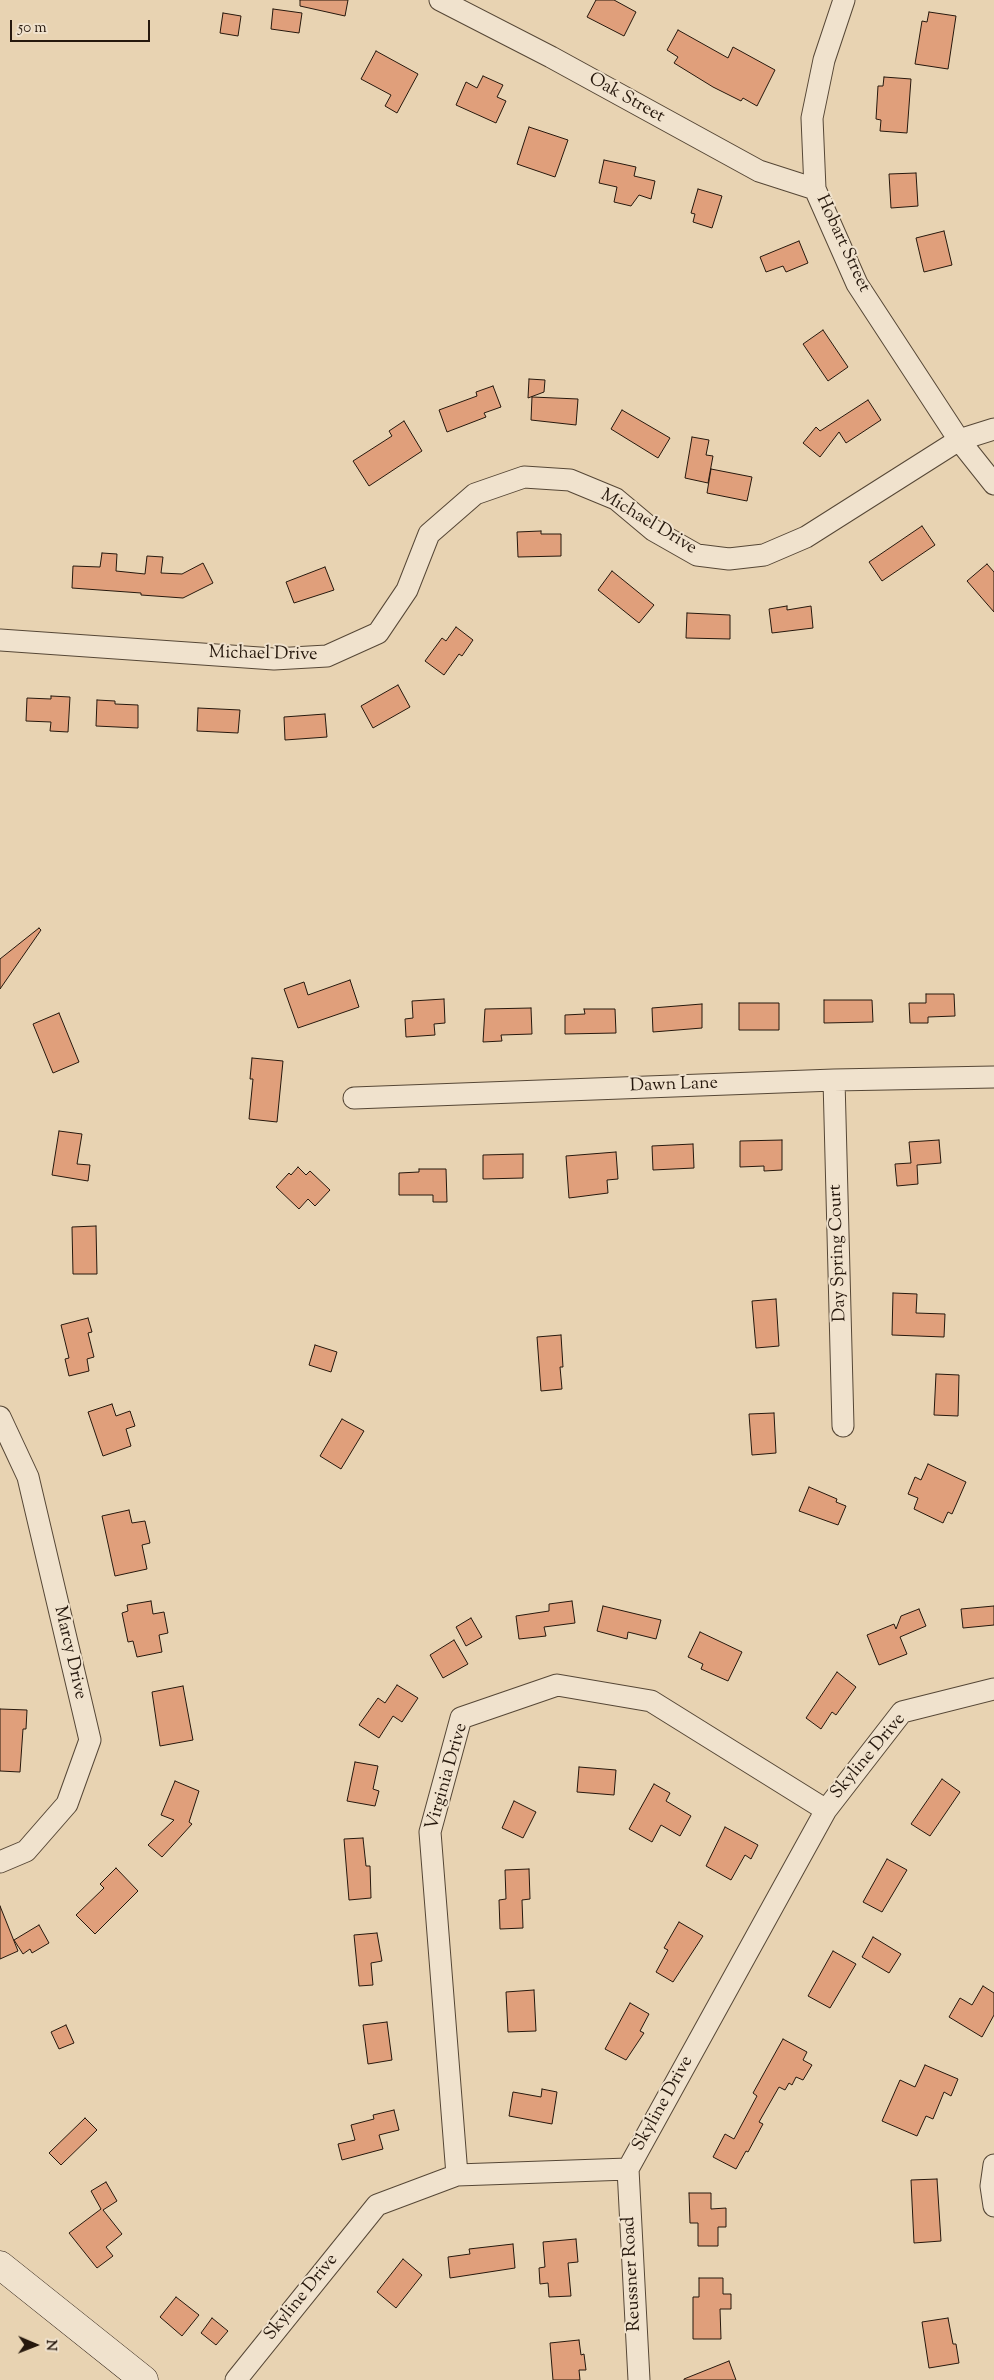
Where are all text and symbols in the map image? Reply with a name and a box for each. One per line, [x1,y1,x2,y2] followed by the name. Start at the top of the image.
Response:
[12,10,152,42] scale bar
[18,18,47,39] text: 50 m
[584,69,668,129] street label: Oak Street
[810,192,874,296] street label: Hobart Street
[596,486,700,560] street label: Michael Drive
[208,643,318,667] street label: Michael Drive
[630,1074,718,1098] street label: Dawn Lane
[826,1184,852,1322] street label: Day Spring Court
[48,1604,90,1702] street label: Marcy Drive
[827,1710,911,1804] street label: Skyline Drive
[422,1721,474,1833] street label: Virginia Drive
[629,2053,699,2155] street label: Skyline Drive
[619,2216,647,2332] street label: Reussner Road
[260,2250,344,2346] street label: Skyline Drive
[10,2320,60,2370] north arrow
[40,2339,60,2351] text: N

